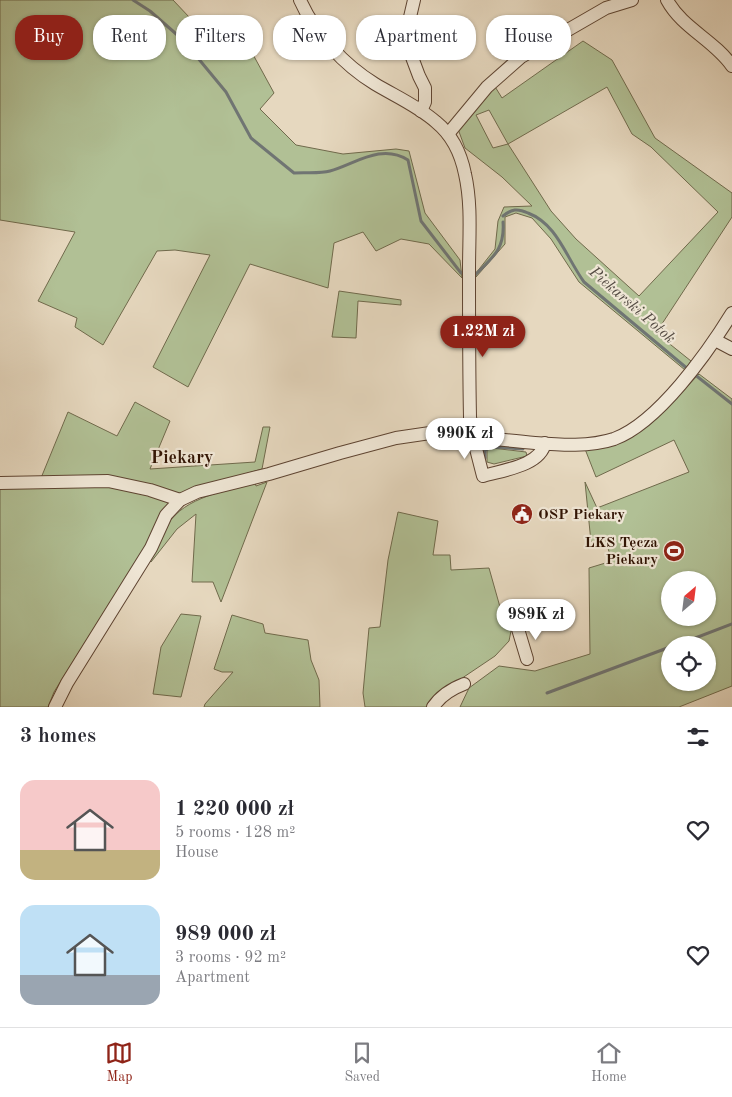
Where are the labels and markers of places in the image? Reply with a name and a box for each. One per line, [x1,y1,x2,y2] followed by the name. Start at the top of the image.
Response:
[431,316,535,358] pin: 1.22M zł
[419,418,511,460] pin: 990K zł
[510,502,534,526] public building icon: OSP Piekary
[538,508,625,523] place label: OSP Piekary
[584,536,658,568] place label: LKS Tęcza Piekary
[662,539,686,563] sports icon: LKS Tęcza Piekary
[490,598,582,641] pin: 989K zł

